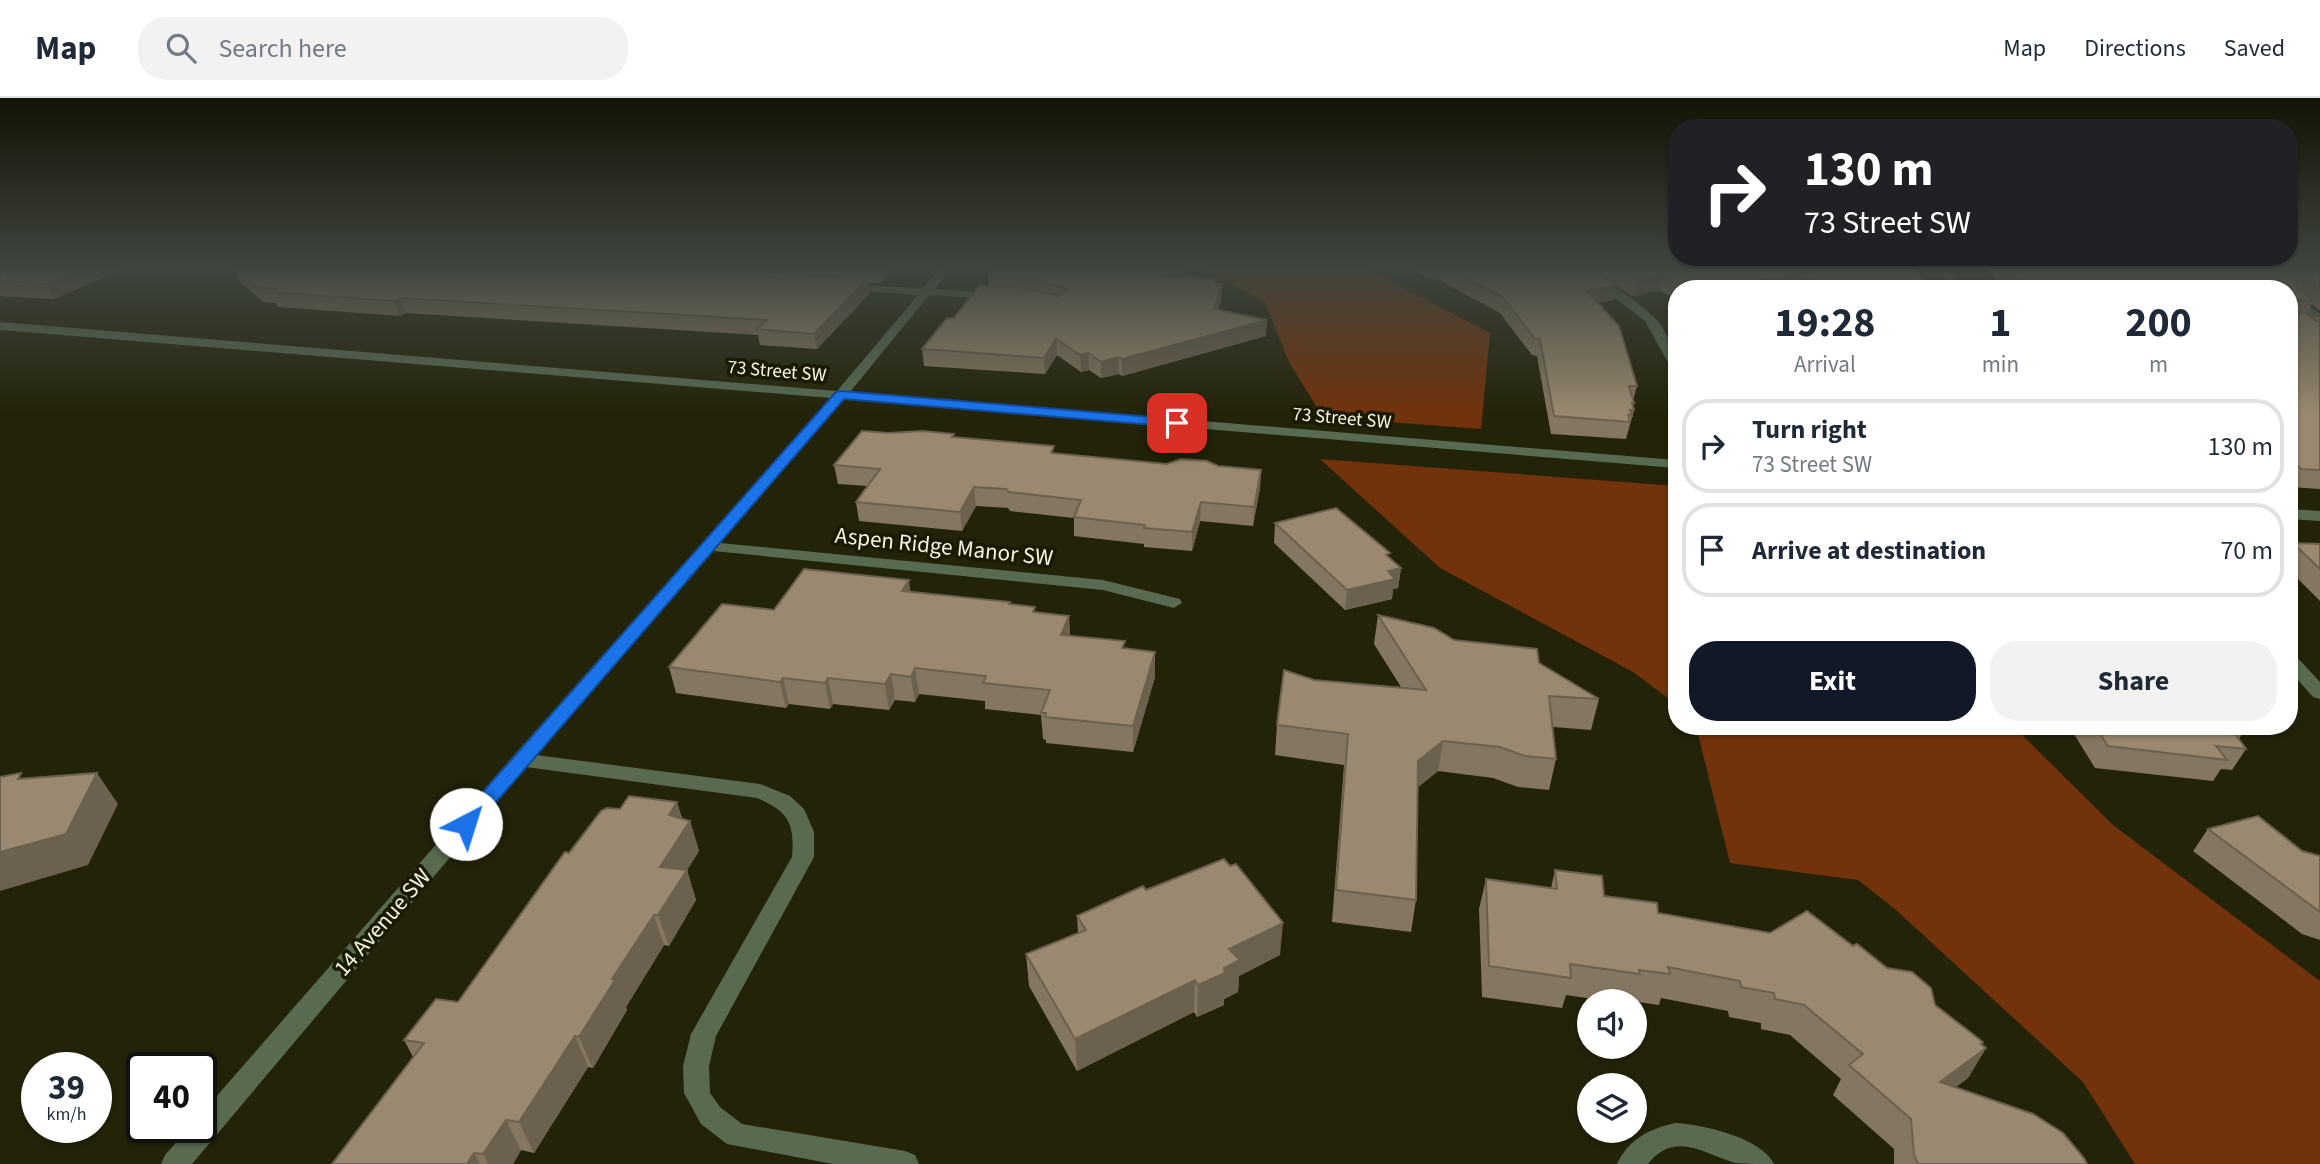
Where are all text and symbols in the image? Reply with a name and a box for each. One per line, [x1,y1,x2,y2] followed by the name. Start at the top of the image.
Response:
[138,17,628,80] search box
[35,25,96,72] text: Map
[162,29,200,67] icon: search
[218,30,347,67] text: Search here
[2003,31,2046,66] text: Map
[2084,31,2186,66] text: Directions
[2224,31,2285,66] text: Saved
[1804,135,1933,205] text: 130 m
[1689,147,1780,238] icon: right
[1804,200,1971,246] text: 73 Street SW
[1774,293,1876,353] text: 19:28
[1989,293,2011,353] text: 1
[2125,293,2192,353] text: 200
[1794,348,1856,381] text: Arrival
[1982,348,2019,381] text: min
[2149,348,2168,381] text: m
[726,354,828,389] street label: 73 Street SW
[1147,393,1207,453] pin
[1291,401,1393,436] street label: 73 Street SW
[1158,404,1196,442] icon: arrive
[1752,411,1867,448] text: Turn right
[1693,427,1731,465] icon: right
[2207,428,2273,465] text: 130 m
[1752,448,1872,481] text: 73 Street SW
[833,519,1055,574] street label: Aspen Ridge Manor SW
[1693,531,1731,569] icon: arrive
[1752,532,1986,569] text: Arrive at destination
[2220,532,2273,569] text: 70 m
[1689,641,1976,721] button: Exit
[1990,641,2277,721] button: Share
[429,787,503,861] position arrow
[326,861,439,983] street label: 14 Avenue SW
[1577,989,1647,1143] map controls
[1577,989,1647,1059] button: sound
[126,1052,217,1143] speed limit sign: 40
[48,1063,85,1113] text: 39
[1577,1073,1647,1143] button: layers
[47,1102,86,1127] text: km/h

